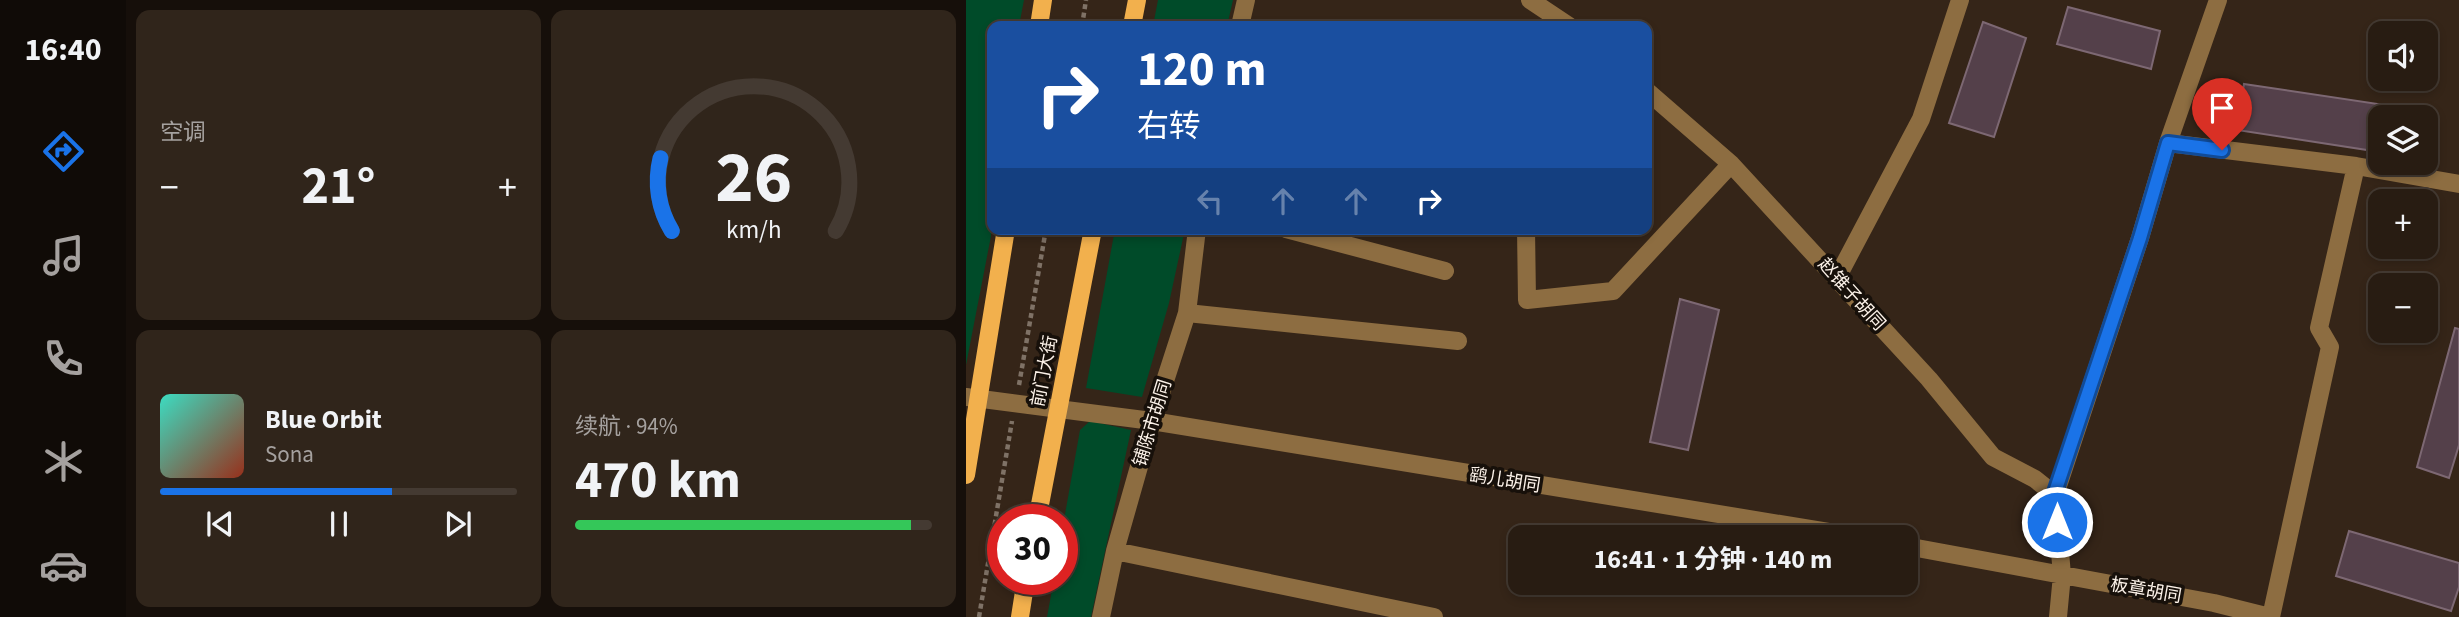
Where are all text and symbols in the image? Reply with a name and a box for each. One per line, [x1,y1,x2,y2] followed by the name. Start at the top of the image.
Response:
[2368,21,2438,343] map controls
[2368,21,2438,91] button: sound
[24,27,102,73] text: 16:40
[1137,35,1266,105] text: 120 m
[1022,49,1113,140] icon: right
[2192,78,2252,150] pin
[2203,89,2241,127] icon: arrive
[1137,104,1201,150] text: 右转
[2368,105,2438,175] button: layers
[160,116,206,149] text: 空调
[715,126,792,230] text: 26
[39,127,88,176] icon: directions
[302,150,375,224] text: 21°
[160,161,179,215] text: −
[498,161,517,215] text: +
[1191,182,1229,220] icon: left
[1264,182,1302,220] icon: ahead
[1337,182,1375,220] icon: ahead
[1410,182,1448,220] icon: right
[2368,189,2438,259] button: +
[726,212,781,248] text: km/h
[39,231,88,280] icon: music
[1812,253,1891,336] street label: 赵锥子胡同
[2368,273,2438,343] button: −
[1025,333,1064,409] street label: 前门大街
[39,334,88,383] icon: phone
[1127,376,1178,470] street label: 铺陈市胡同
[265,401,382,438] text: Blue Orbit
[575,410,678,443] text: 续航 · 94%
[39,437,88,486] icon: climate
[265,438,314,471] text: Sona
[575,444,741,518] text: 470 km
[1467,463,1542,498] street label: 鹞儿胡同
[2020,485,2094,559] position arrow
[987,504,1078,595] speed limit sign: 30
[201,505,239,543] icon: previous
[320,505,358,543] icon: pause
[439,505,477,543] icon: next
[39,541,88,590] icon: car
[1594,541,1832,578] text: 16:41 · 1 分钟 · 140 m
[2108,572,2184,609] street label: 板章胡同

